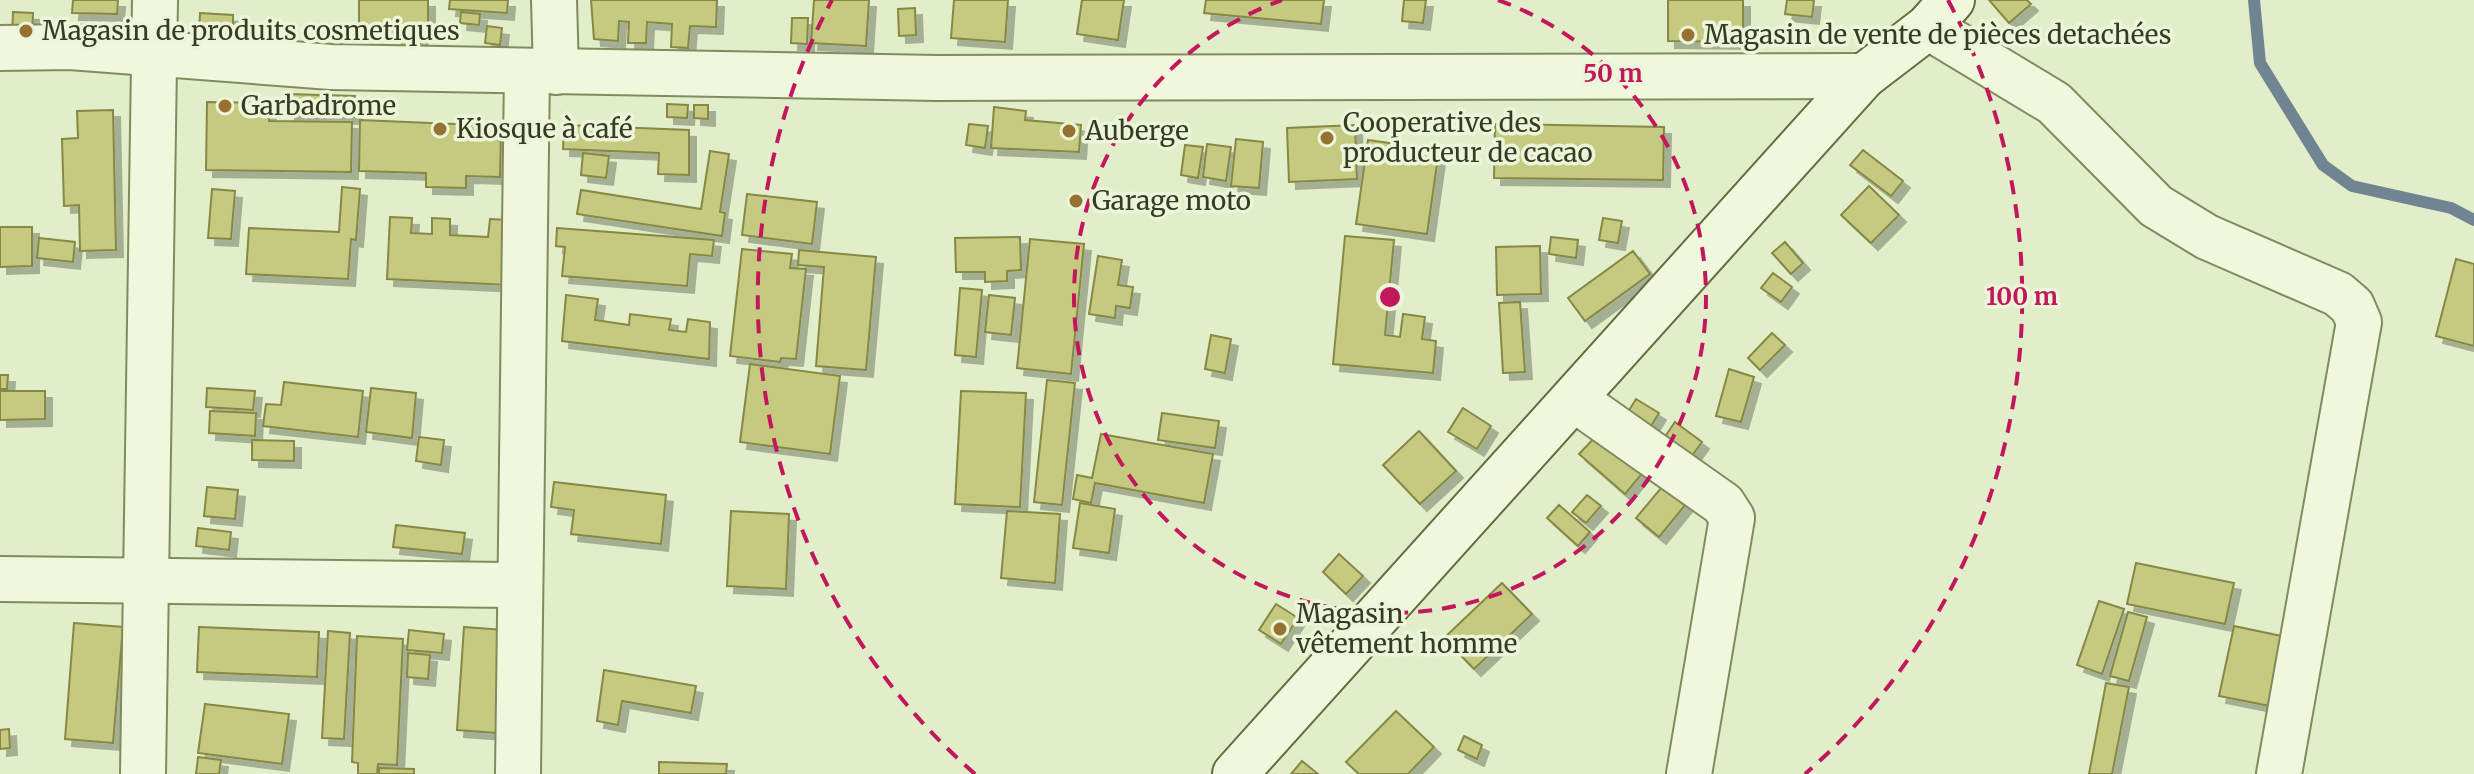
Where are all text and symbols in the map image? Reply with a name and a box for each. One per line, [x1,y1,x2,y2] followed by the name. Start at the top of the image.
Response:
[42,14,460,47] place label: Magasin de produits cosmetiques
[1704,18,2171,51] place label: Magasin de vente de pièces detachées
[17,22,35,40] marker: Magasin de produits cosmetiques
[1679,26,1697,44] marker: Magasin de vente de pièces detachées
[1583,58,1643,89] text: 50 m
[241,89,396,122] place label: Garbadrome
[216,97,234,115] marker: Garbadrome
[1343,106,1593,169] place label: Cooperative des producteur de cacao
[456,112,633,145] place label: Kiosque à café
[1084,114,1189,147] place label: Auberge
[431,120,449,138] marker: Kiosque à café
[1060,122,1078,140] marker: Auberge
[1318,129,1336,147] marker: Cooperative des producteur de cacao
[1092,184,1251,217] place label: Garage moto
[1067,192,1085,210] marker: Garage moto
[1986,281,2058,312] text: 100 m
[1376,283,1404,311] centre of rings
[1295,597,1517,660] place label: Magasin vêtement homme
[1271,620,1289,638] marker: Magasin vêtement homme

